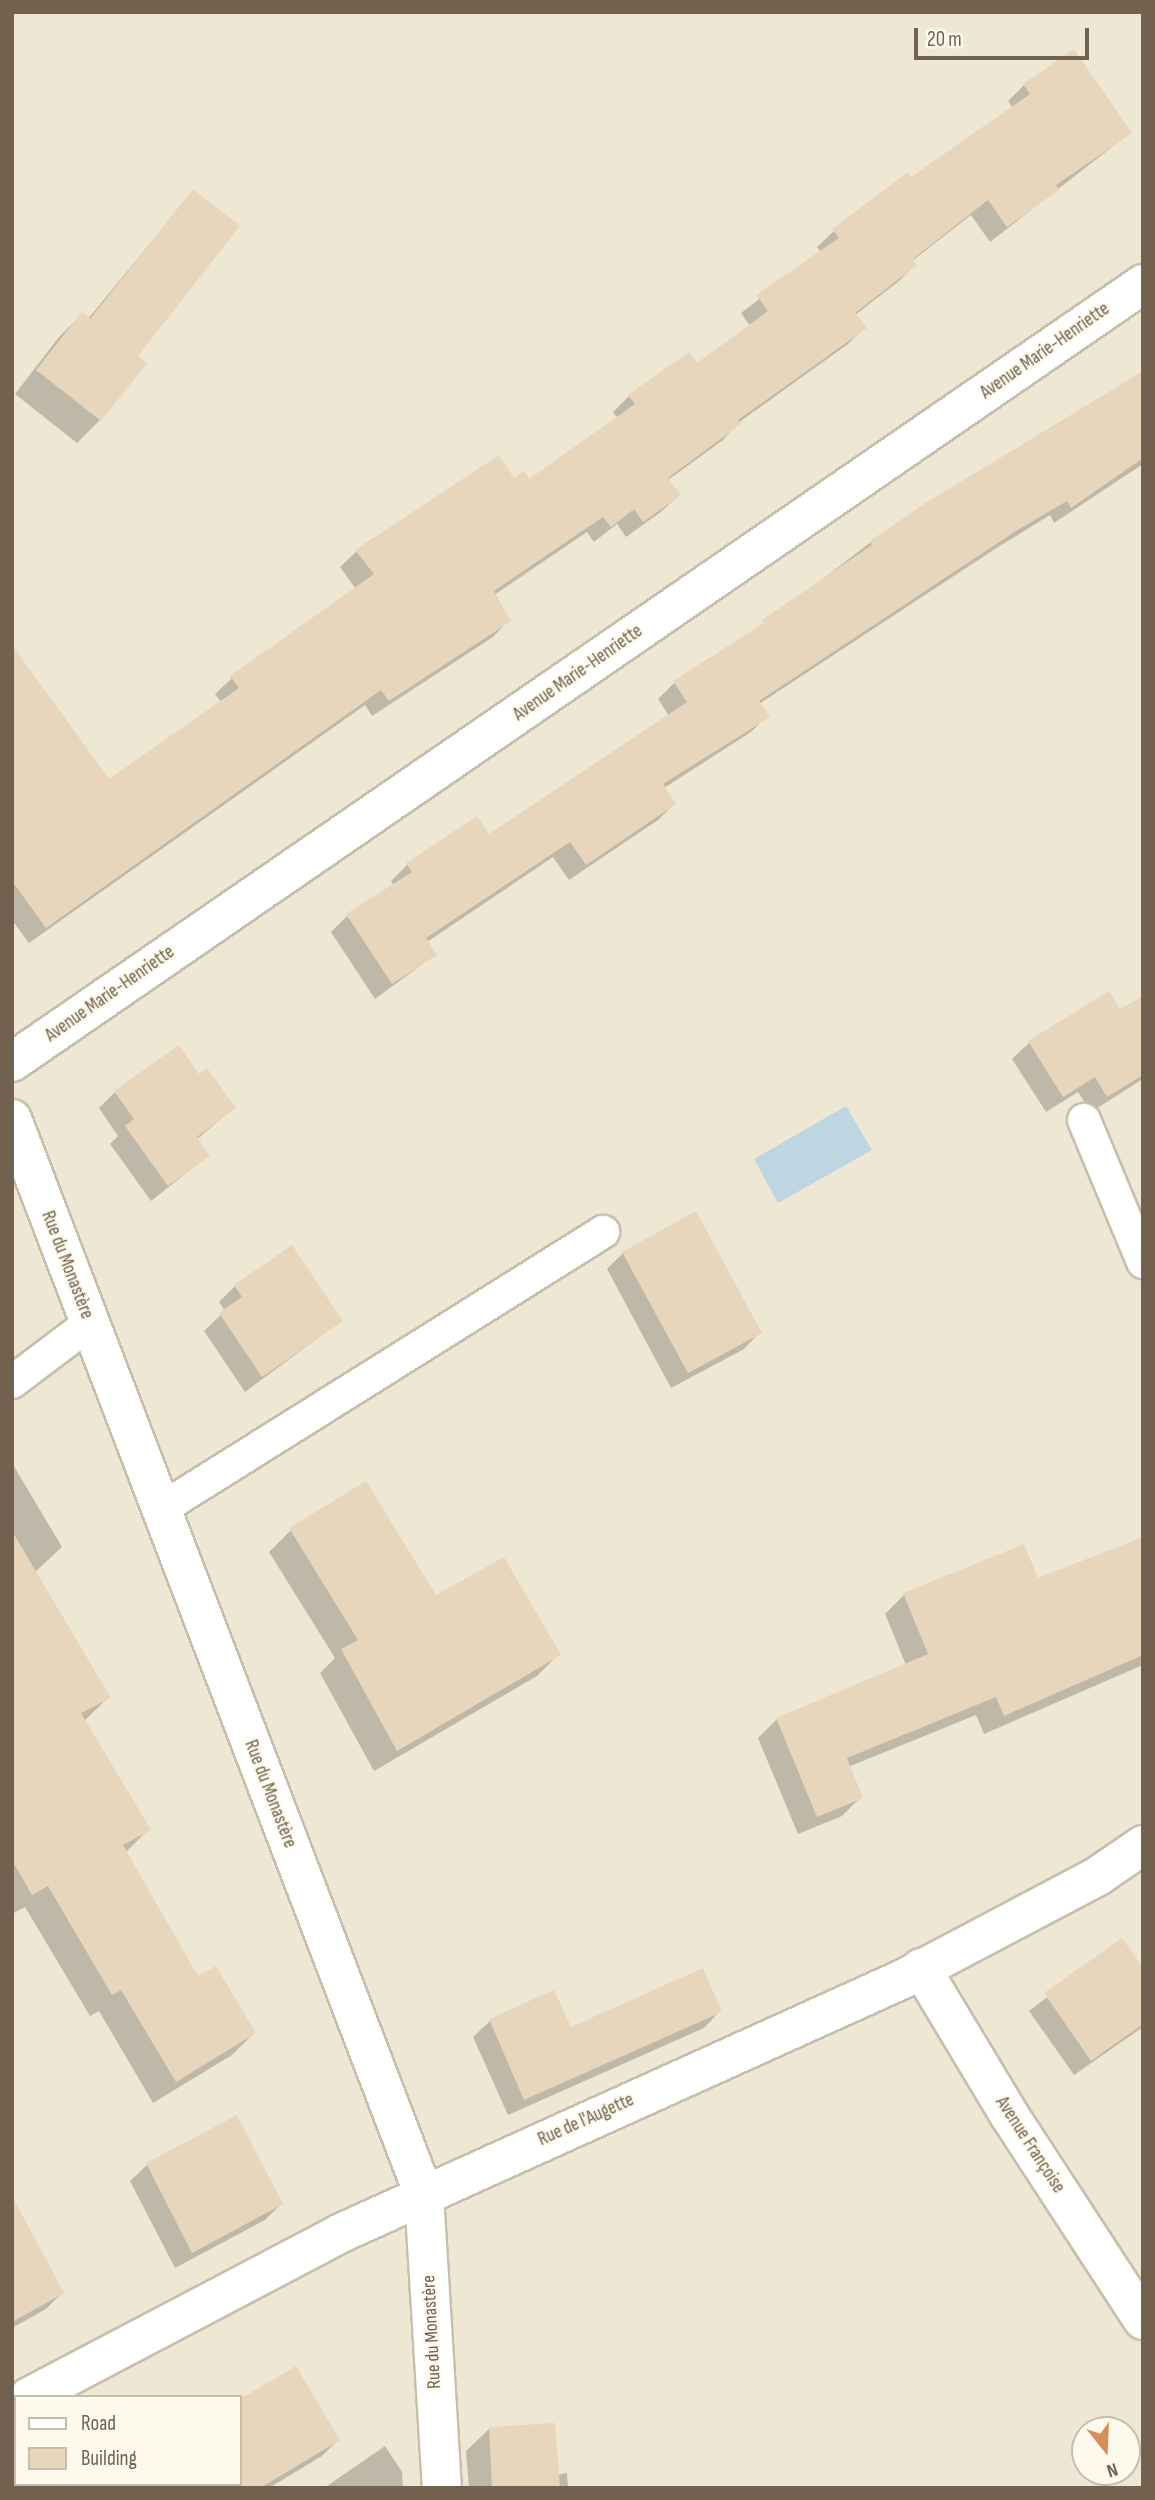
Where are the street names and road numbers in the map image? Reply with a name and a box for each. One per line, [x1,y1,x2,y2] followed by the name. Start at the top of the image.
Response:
[976,298,1114,404] street label: Avenue Marie-Henriette
[509,620,647,726] street label: Avenue Marie-Henriette
[41,941,179,1047] street label: Avenue Marie-Henriette
[36,1208,98,1322] street label: Rue du Monastère
[239,1737,301,1851] street label: Rue du Monastère
[534,2089,638,2151] street label: Rue de l'Augette
[990,2092,1070,2198] street label: Avenue Françoise
[418,2275,446,2389] street label: Rue du Monastère

